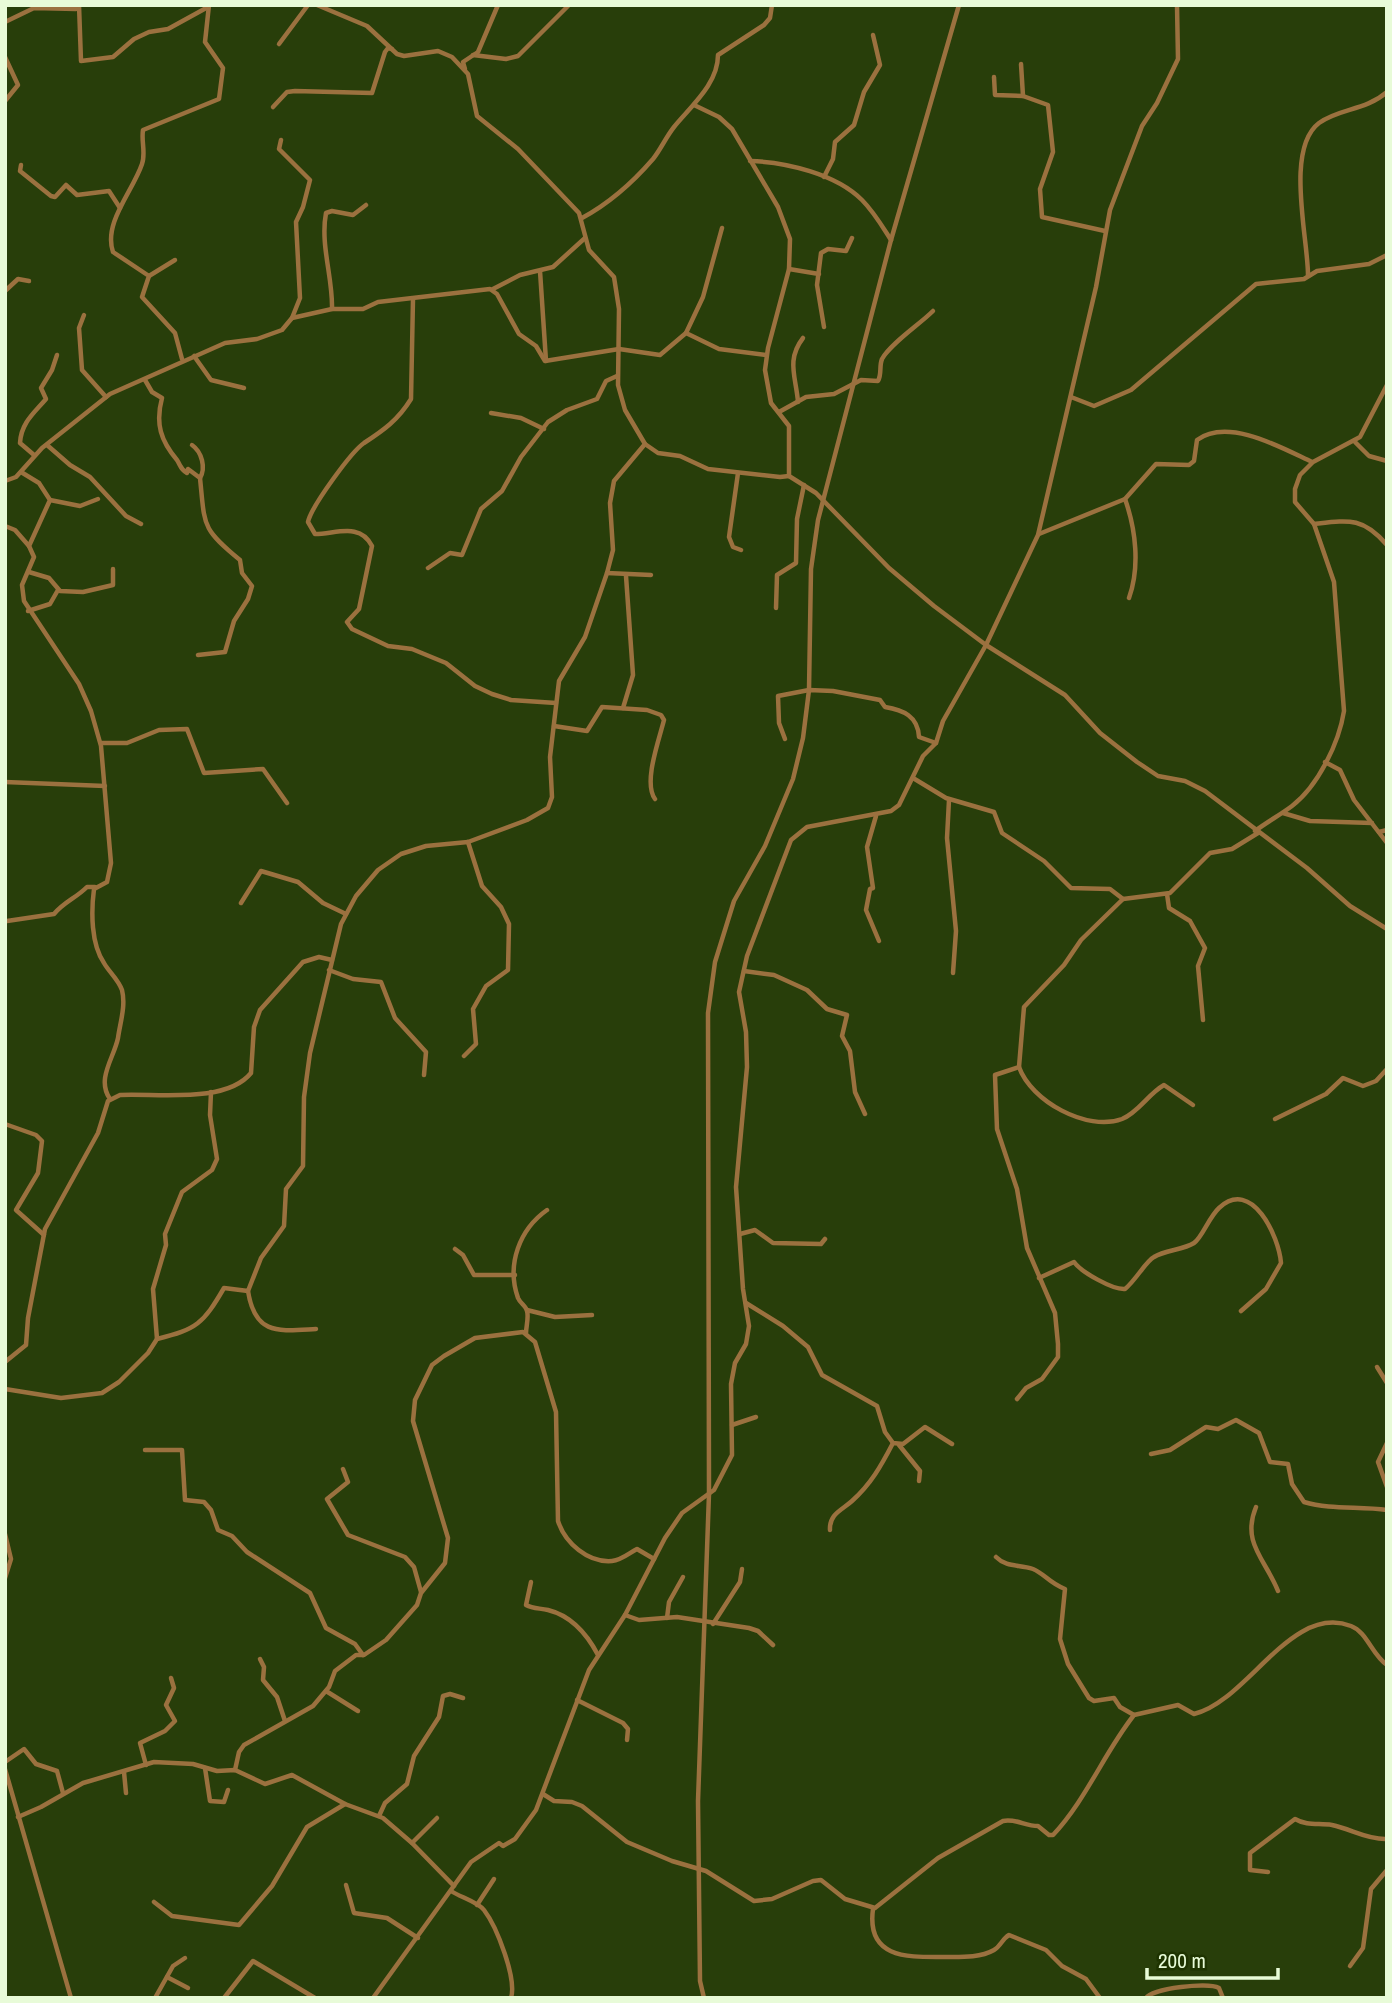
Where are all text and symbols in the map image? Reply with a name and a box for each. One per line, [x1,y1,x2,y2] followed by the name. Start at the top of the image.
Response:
[1147,1937,1278,1981] scale bar
[1158,1946,1206,1975] text: 200 m

